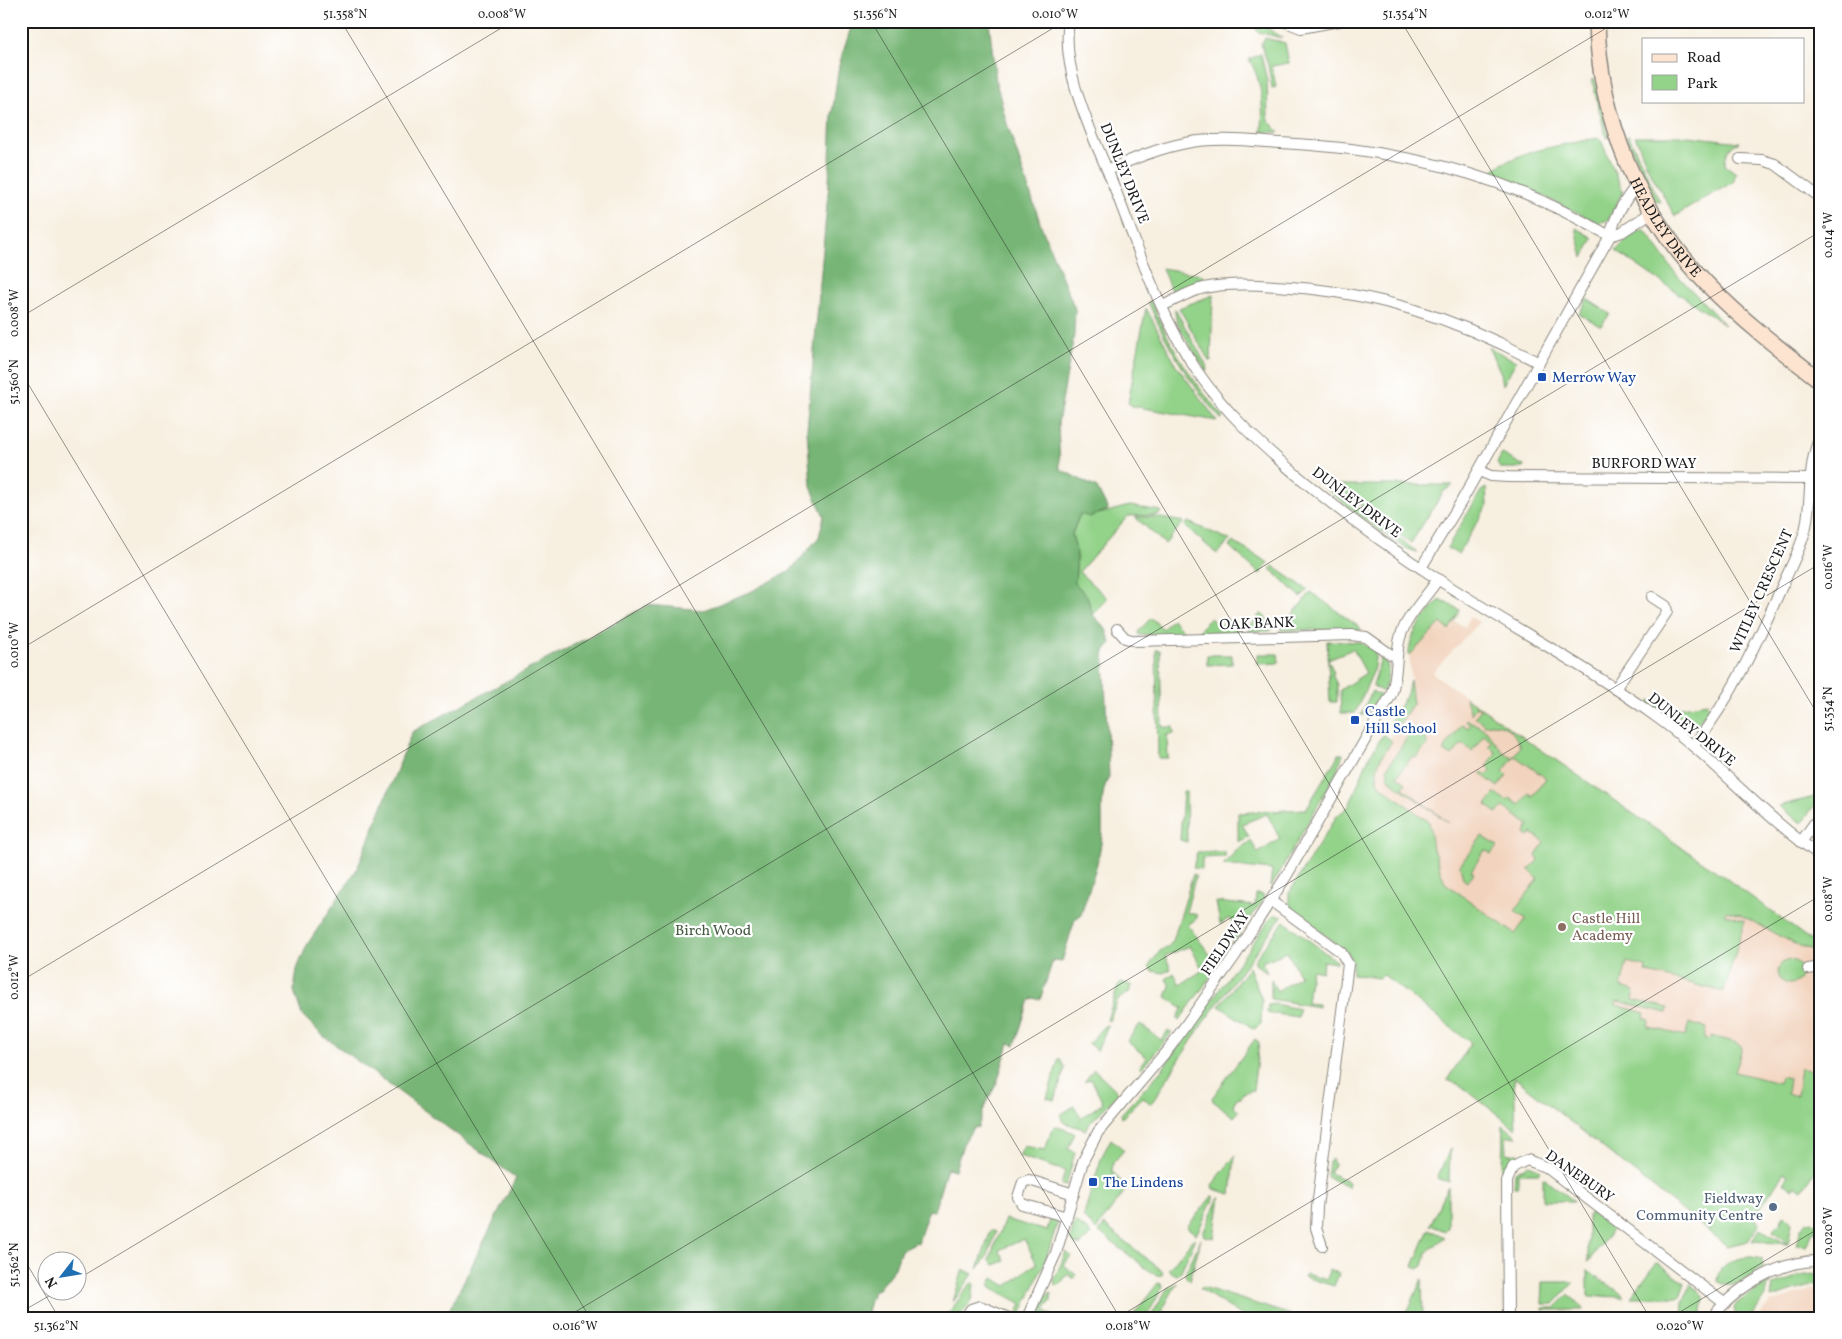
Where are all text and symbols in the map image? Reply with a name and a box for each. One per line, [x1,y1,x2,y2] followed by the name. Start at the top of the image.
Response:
[323,7,367,23] text: 51.358°N
[478,7,526,23] text: 0.008°W
[853,7,897,23] text: 51.356°N
[1032,7,1078,23] text: 0.010°W
[1383,7,1428,23] text: 51.354°N
[1584,7,1630,23] text: 0.012°W
[1642,38,1804,102] legend
[1687,48,1721,69] text: Road
[1687,74,1718,95] text: Park
[1094,120,1153,227] street label: DUNLEY DRIVE
[1623,174,1705,283] street label: HEADLEY DRIVE
[1821,212,1837,258] text: 0.014°W
[7,289,23,337] text: 0.008°W
[7,359,23,405] text: 51.360°N
[1552,368,1636,389] place label: Merrow Way
[1536,371,1548,383] marker: Merrow Way
[1591,454,1697,475] street label: BURFORD WAY
[1307,463,1405,544] street label: DUNLEY DRIVE
[1726,526,1799,657] street label: WITLEY CRESCENT
[1821,544,1837,590] text: 0.016°W
[1219,613,1295,636] street label: OAK BANK
[7,622,23,668] text: 0.010°W
[1821,686,1837,731] text: 51.354°N
[1643,688,1739,772] street label: DUNLEY DRIVE
[1365,702,1437,740] place label: Castle Hill School
[1349,714,1361,726] marker: Castle Hill School
[1821,876,1837,922] text: 0.018°W
[1197,907,1256,980] street label: FIELDWAY
[1572,909,1640,947] place label: Castle Hill Academy
[675,921,751,942] park label: Birch Wood
[1556,921,1568,933] marker: Castle Hill Academy
[7,954,23,1000] text: 0.012°W
[1540,1146,1618,1209] street label: DANEBURY
[1103,1173,1183,1194] place label: The Lindens
[1087,1176,1099,1188] marker: The Lindens
[1636,1189,1763,1227] place label: Fieldway Community Centre
[1767,1201,1779,1213] marker: Fieldway Community Centre
[1821,1207,1837,1255] text: 0.020°W
[7,1243,23,1287] text: 51.362°N
[38,1252,88,1302] north arrow
[41,1273,63,1291] text: N
[34,1319,78,1335] text: 51.362°N
[552,1319,598,1335] text: 0.016°W
[1105,1319,1151,1335] text: 0.018°W
[1656,1319,1704,1335] text: 0.020°W

